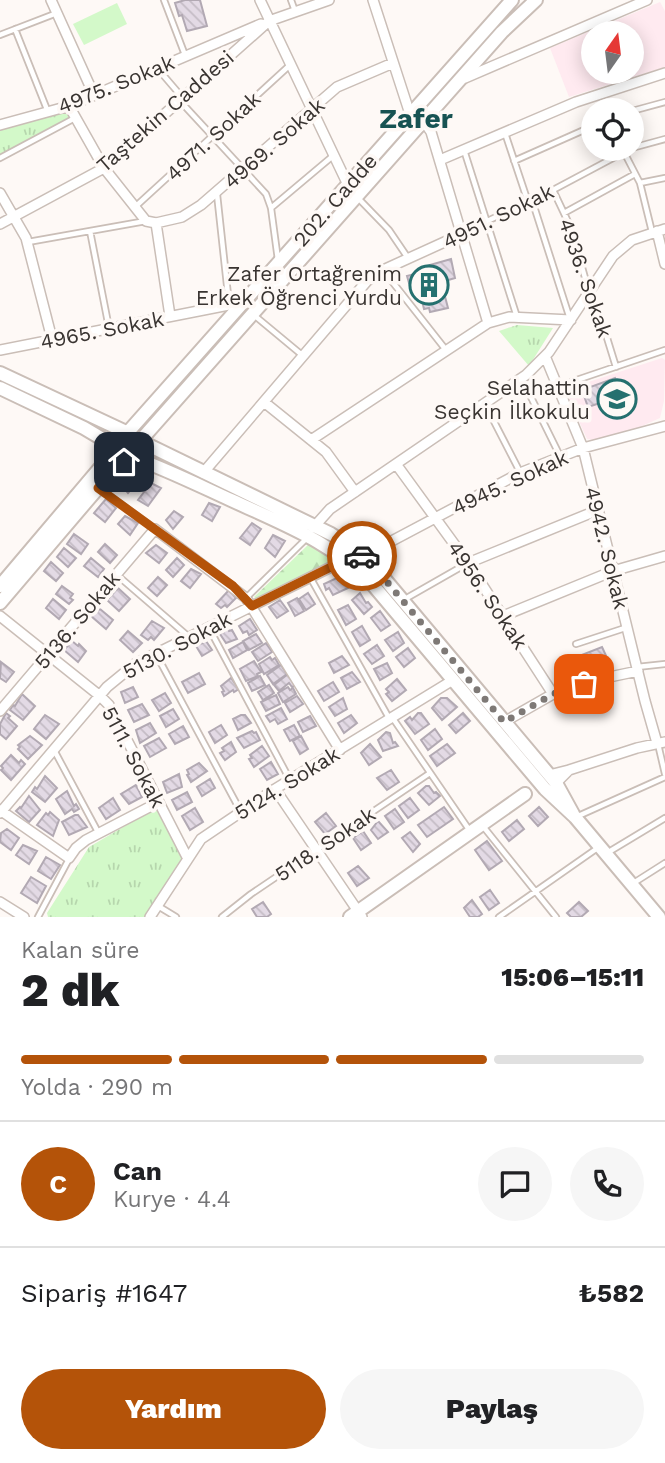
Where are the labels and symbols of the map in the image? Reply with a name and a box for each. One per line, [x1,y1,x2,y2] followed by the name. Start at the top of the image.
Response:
[581,21,644,84] north arrow
[91,45,239,177] street label: Taştekin Caddesi
[54,49,178,119] street label: 4975. Sokak
[161,86,265,186] street label: 4971. Sokak
[218,92,330,194] street label: 4969. Sokak
[379,102,453,135] district label: Zafer
[288,148,382,252] street label: 202. Cadde
[438,178,558,254] street label: 4951. Sokak
[554,215,618,341] street label: 4936. Sokak
[196,261,402,310] place label: Zafer Ortağrenim Erkek Öğrenci Yurdu
[408,264,450,306] building icon: Zafer Ortağrenim Erkek Öğrenci Yurdu
[38,306,166,354] street label: 4965. Sokak
[434,375,590,424] place label: Selahattin Seçkin İlkokulu
[596,378,638,420] school or university icon: Selahattin Seçkin İlkokulu
[94,432,154,492] pin
[448,444,572,520] street label: 4945. Sokak
[580,484,634,612] street label: 4942. Sokak
[327,521,397,591] courier
[443,536,533,654] street label: 4956. Sokak
[29,566,125,674] street label: 5136. Sokak
[118,606,236,684] street label: 5130. Sokak
[554,654,614,714] pin
[97,702,171,812] street label: 5111. Sokak
[230,741,344,825] street label: 5124. Sokak
[270,801,380,887] street label: 5118. Sokak

